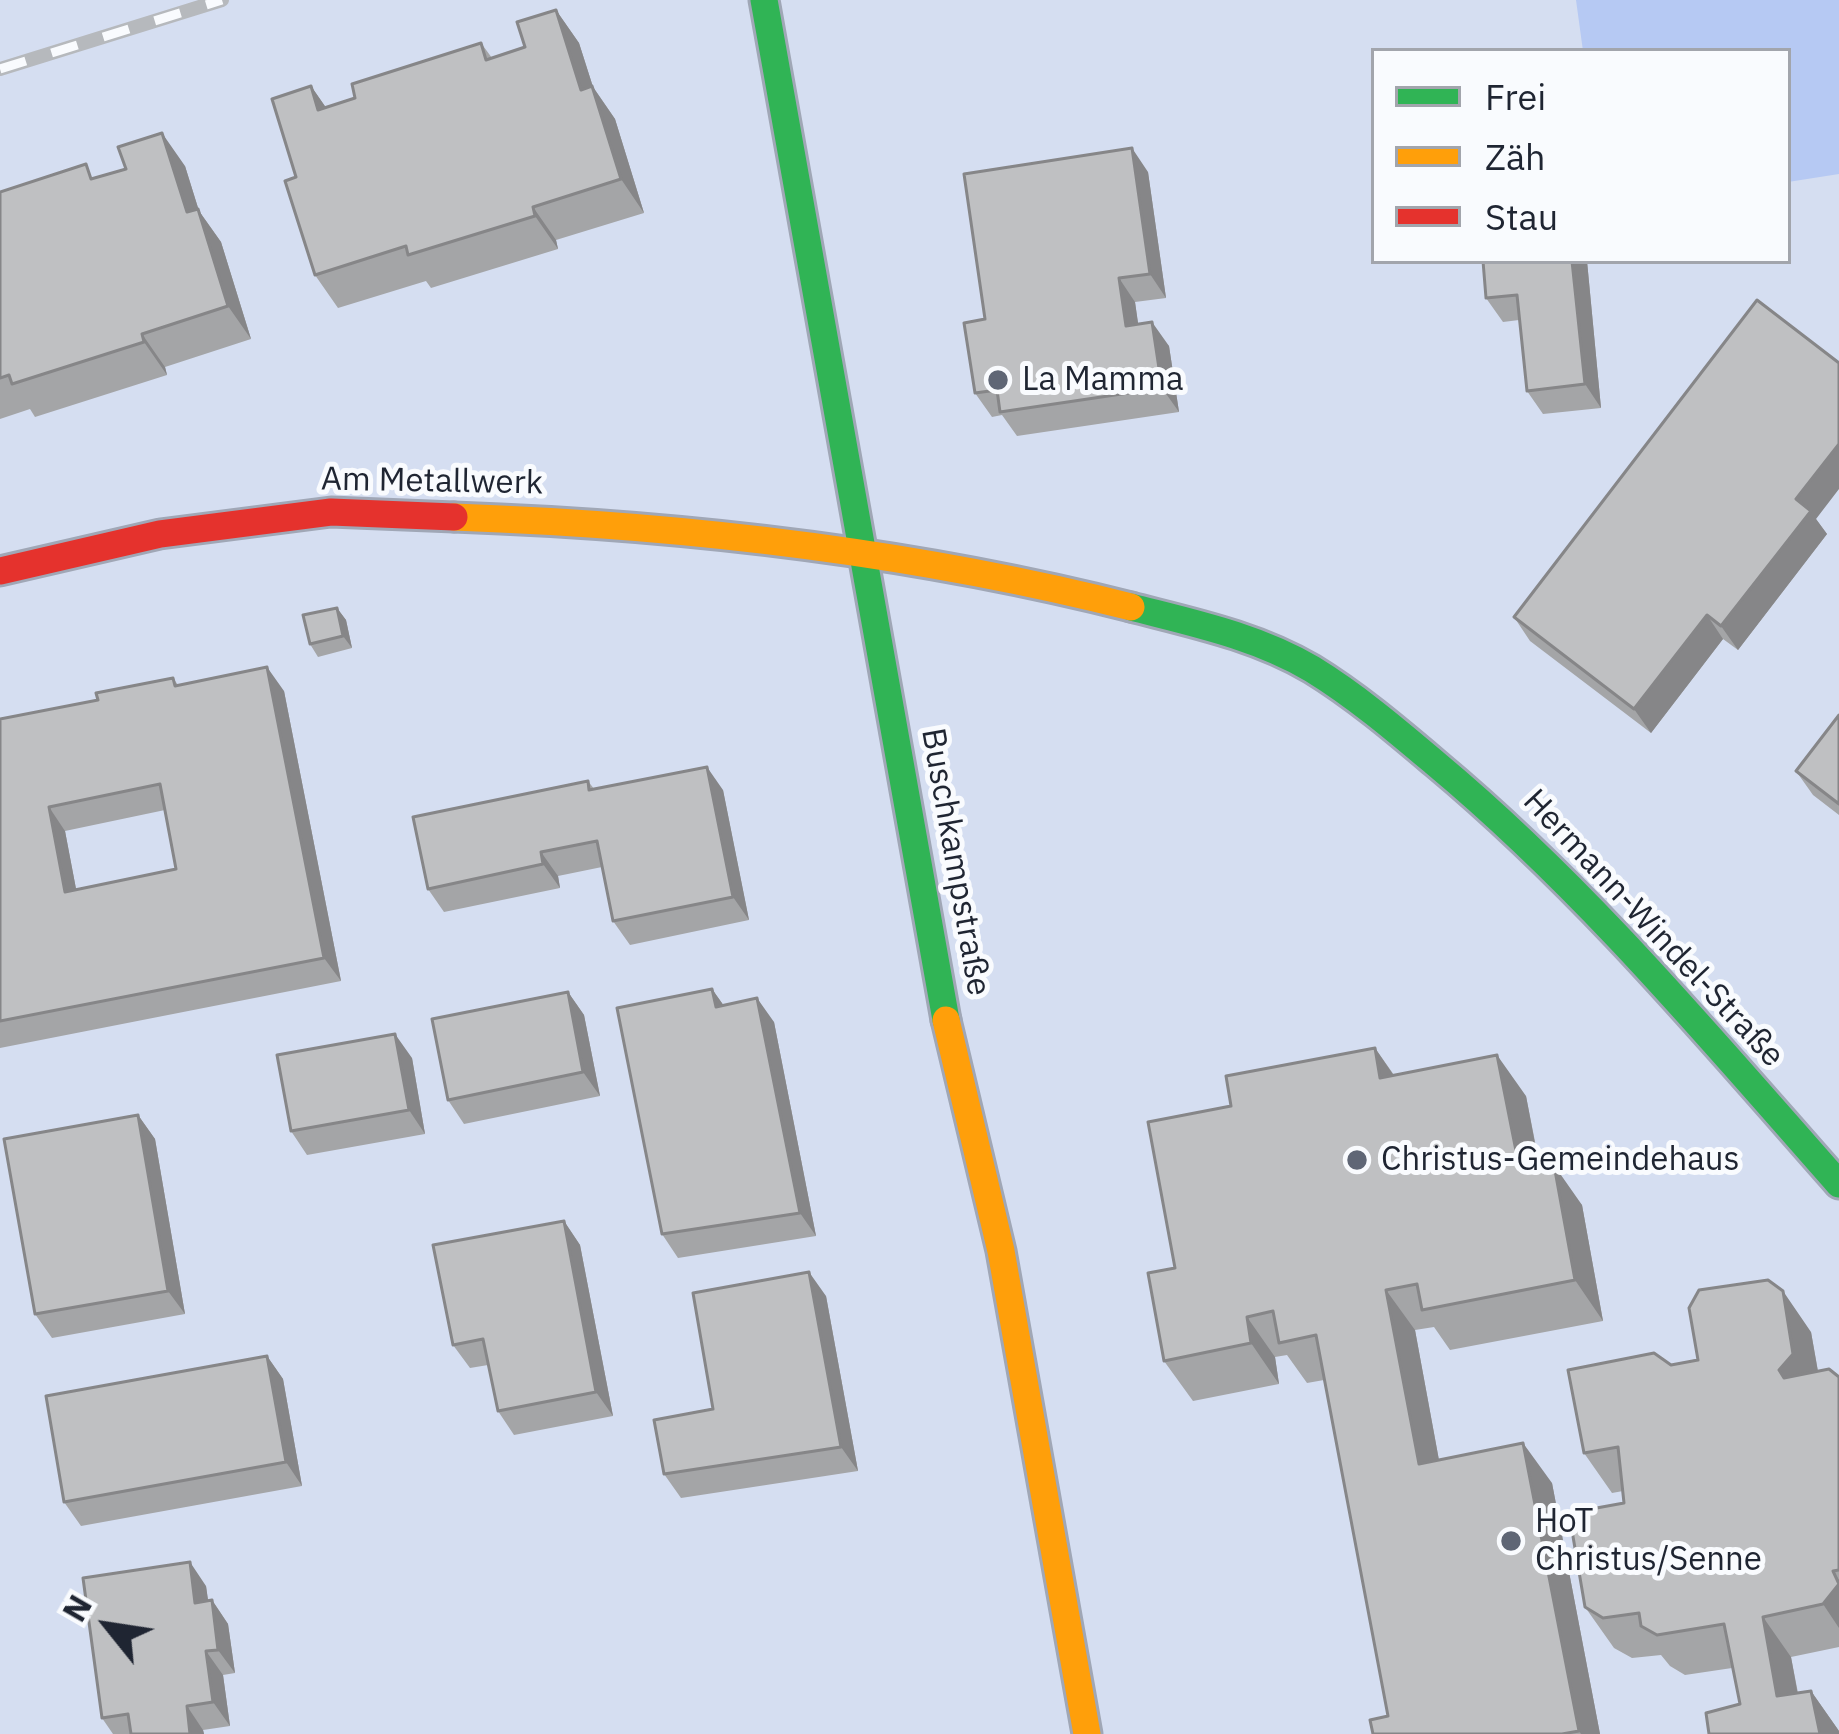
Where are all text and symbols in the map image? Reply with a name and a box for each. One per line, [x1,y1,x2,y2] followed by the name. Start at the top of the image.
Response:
[1371,48,1791,264] legend
[1485,73,1546,120] text: Frei
[1485,133,1546,180] text: Zäh
[1485,193,1558,240] text: Stau
[1022,360,1184,400] place label: La Mamma
[985,367,1011,393] marker: La Mamma
[321,460,543,504] street label: Am Metallwerk
[912,725,998,999] street label: Buschkampstraße
[1514,782,1792,1076] street label: Hermann-Windel-Straße
[1381,1140,1740,1180] place label: Christus-Gemeindehaus
[1344,1147,1370,1173] marker: Christus-Gemeindehaus
[1535,1502,1762,1580] place label: HoT Christus/Senne
[1498,1528,1524,1554] marker: HoT Christus/Senne
[48,1566,168,1686] north arrow
[52,1587,101,1629] text: N

